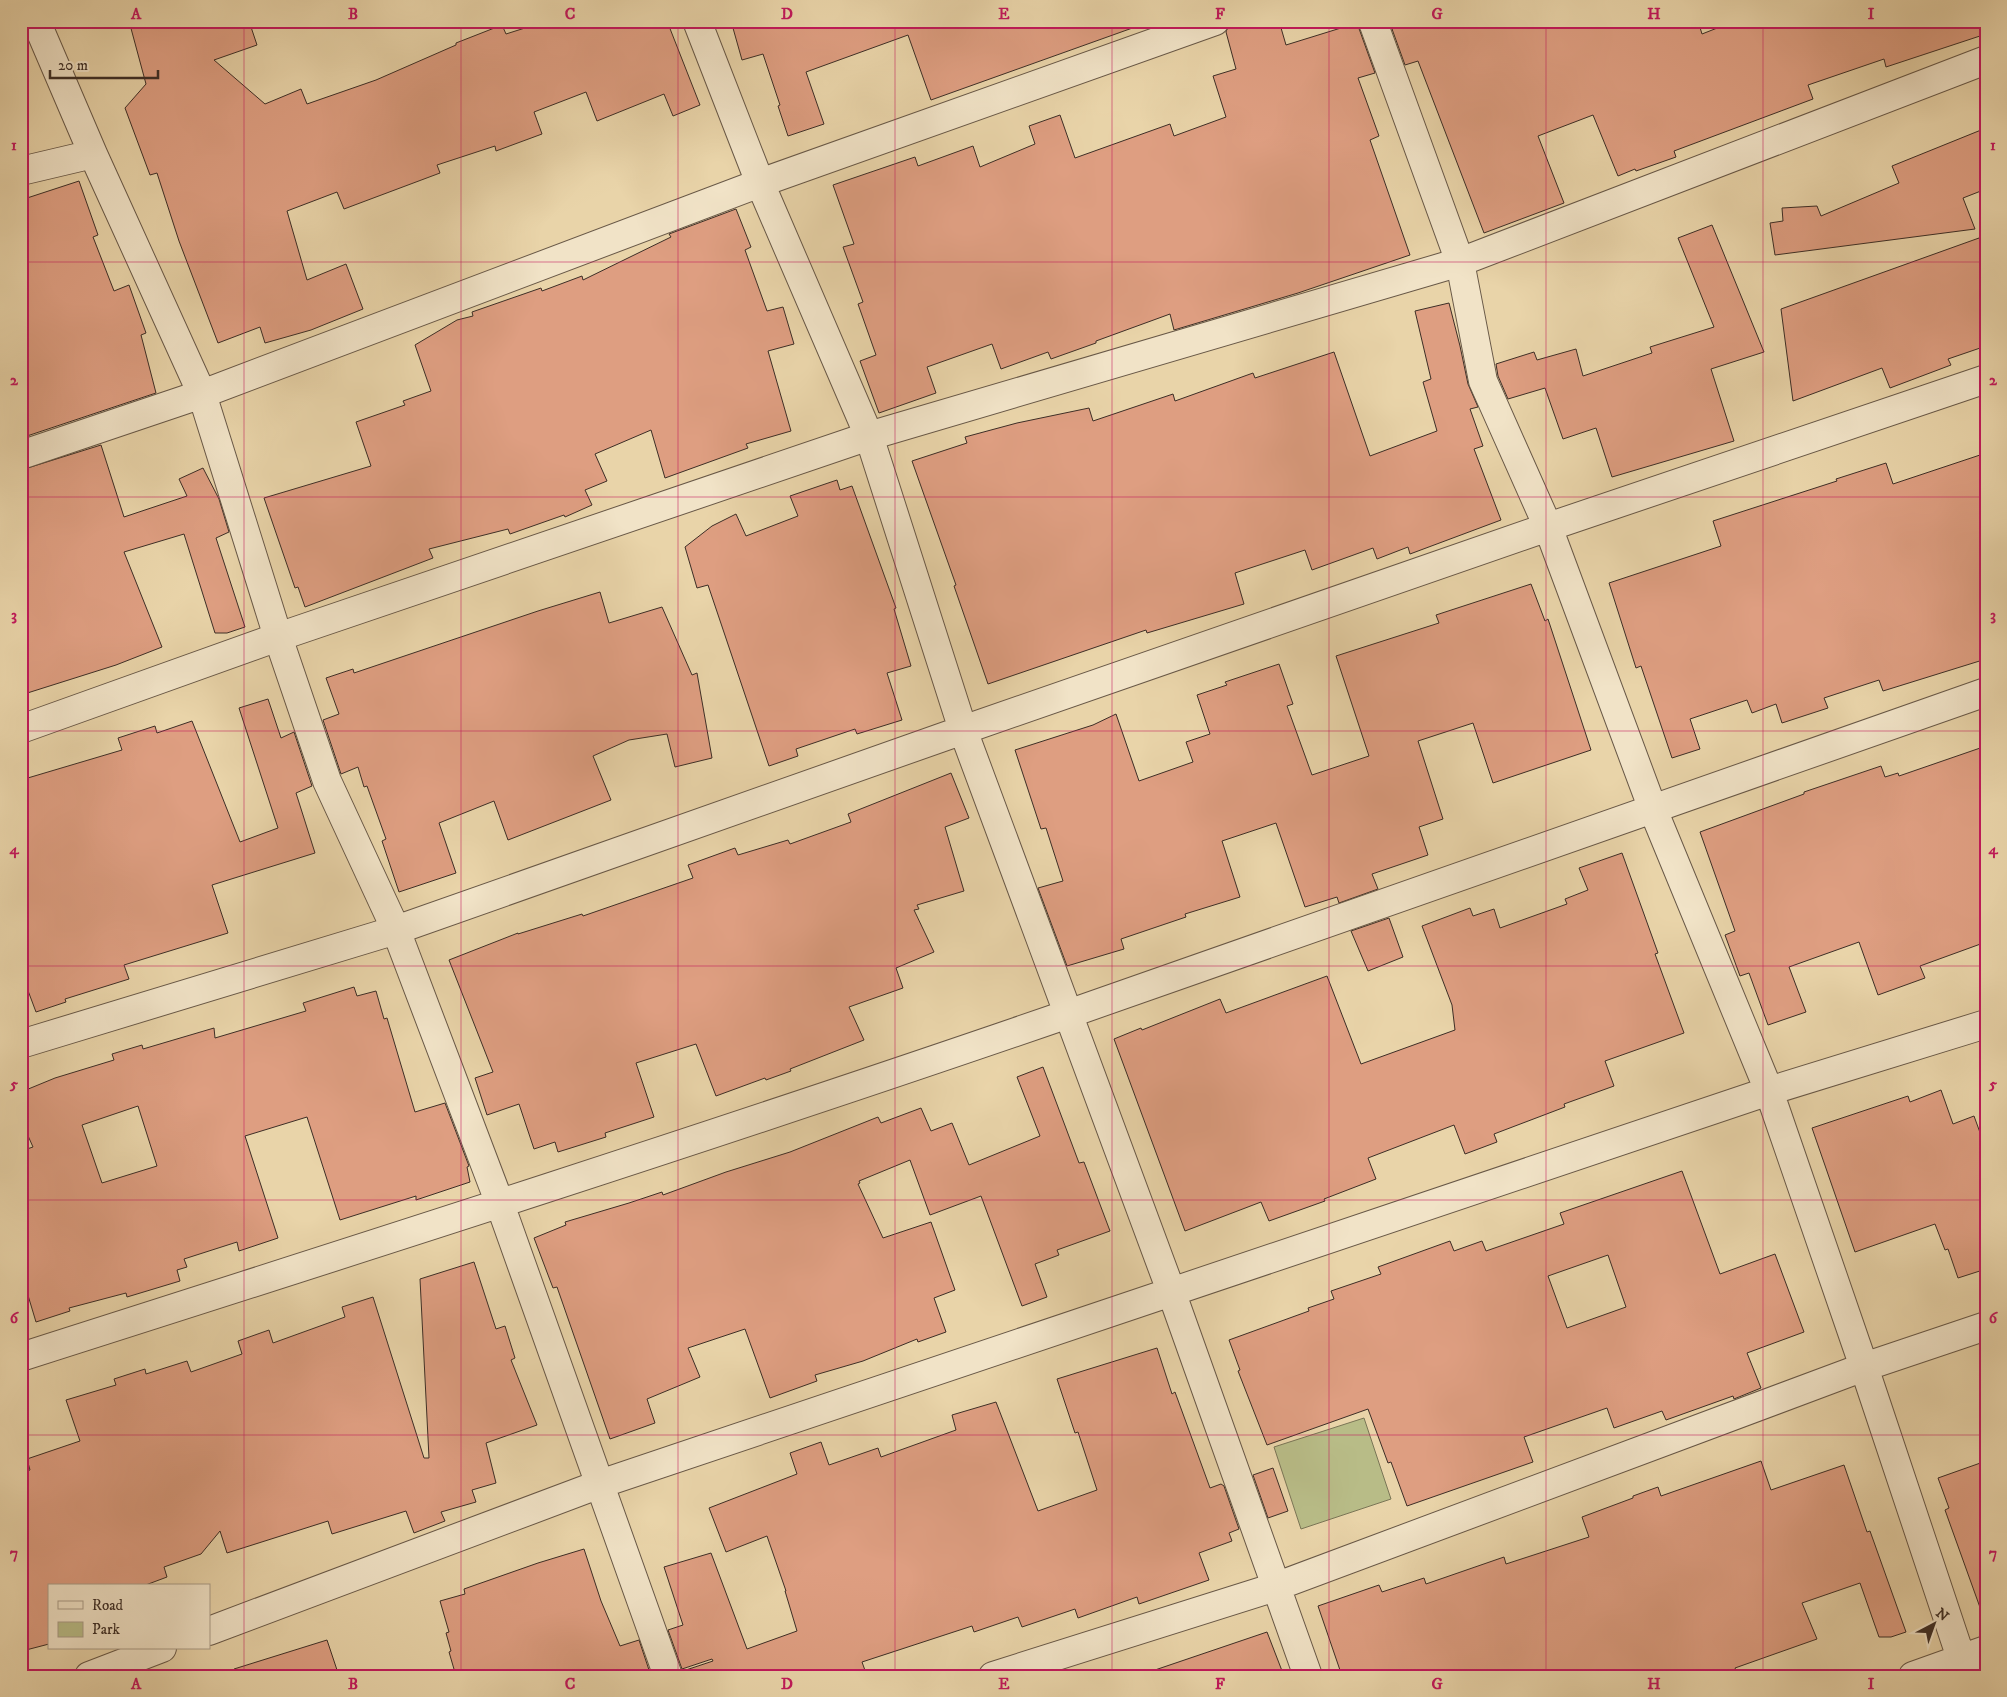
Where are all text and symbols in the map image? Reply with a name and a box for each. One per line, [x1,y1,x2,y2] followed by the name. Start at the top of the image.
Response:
[130,4,142,24] text: A
[348,4,358,24] text: B
[565,4,575,24] text: C
[781,4,793,24] text: D
[998,4,1010,24] text: E
[1215,4,1225,24] text: F
[1431,4,1443,24] text: G
[1647,4,1661,24] text: H
[1868,4,1875,24] text: I
[50,48,158,80] scale bar
[58,56,88,75] text: 20 m
[11,135,17,155] text: 1
[1990,135,1996,155] text: 1
[10,370,19,390] text: 2
[1989,370,1998,390] text: 2
[11,605,17,625] text: 3
[1990,605,1996,625] text: 3
[8,839,19,859] text: 4
[1987,839,1998,859] text: 4
[9,1074,18,1094] text: 5
[1988,1074,1997,1094] text: 5
[10,1308,20,1328] text: 6
[1989,1308,1999,1328] text: 6
[10,1543,18,1563] text: 7
[1989,1543,1997,1563] text: 7
[48,1584,210,1650] legend
[92,1596,124,1615] text: Road
[1910,1600,1960,1650] north arrow
[1932,1604,1952,1626] text: N
[92,1620,121,1639] text: Park
[130,1674,142,1694] text: A
[348,1674,358,1694] text: B
[565,1674,575,1694] text: C
[781,1674,793,1694] text: D
[998,1674,1010,1694] text: E
[1215,1674,1225,1694] text: F
[1431,1674,1443,1694] text: G
[1647,1674,1661,1694] text: H
[1868,1674,1875,1694] text: I

